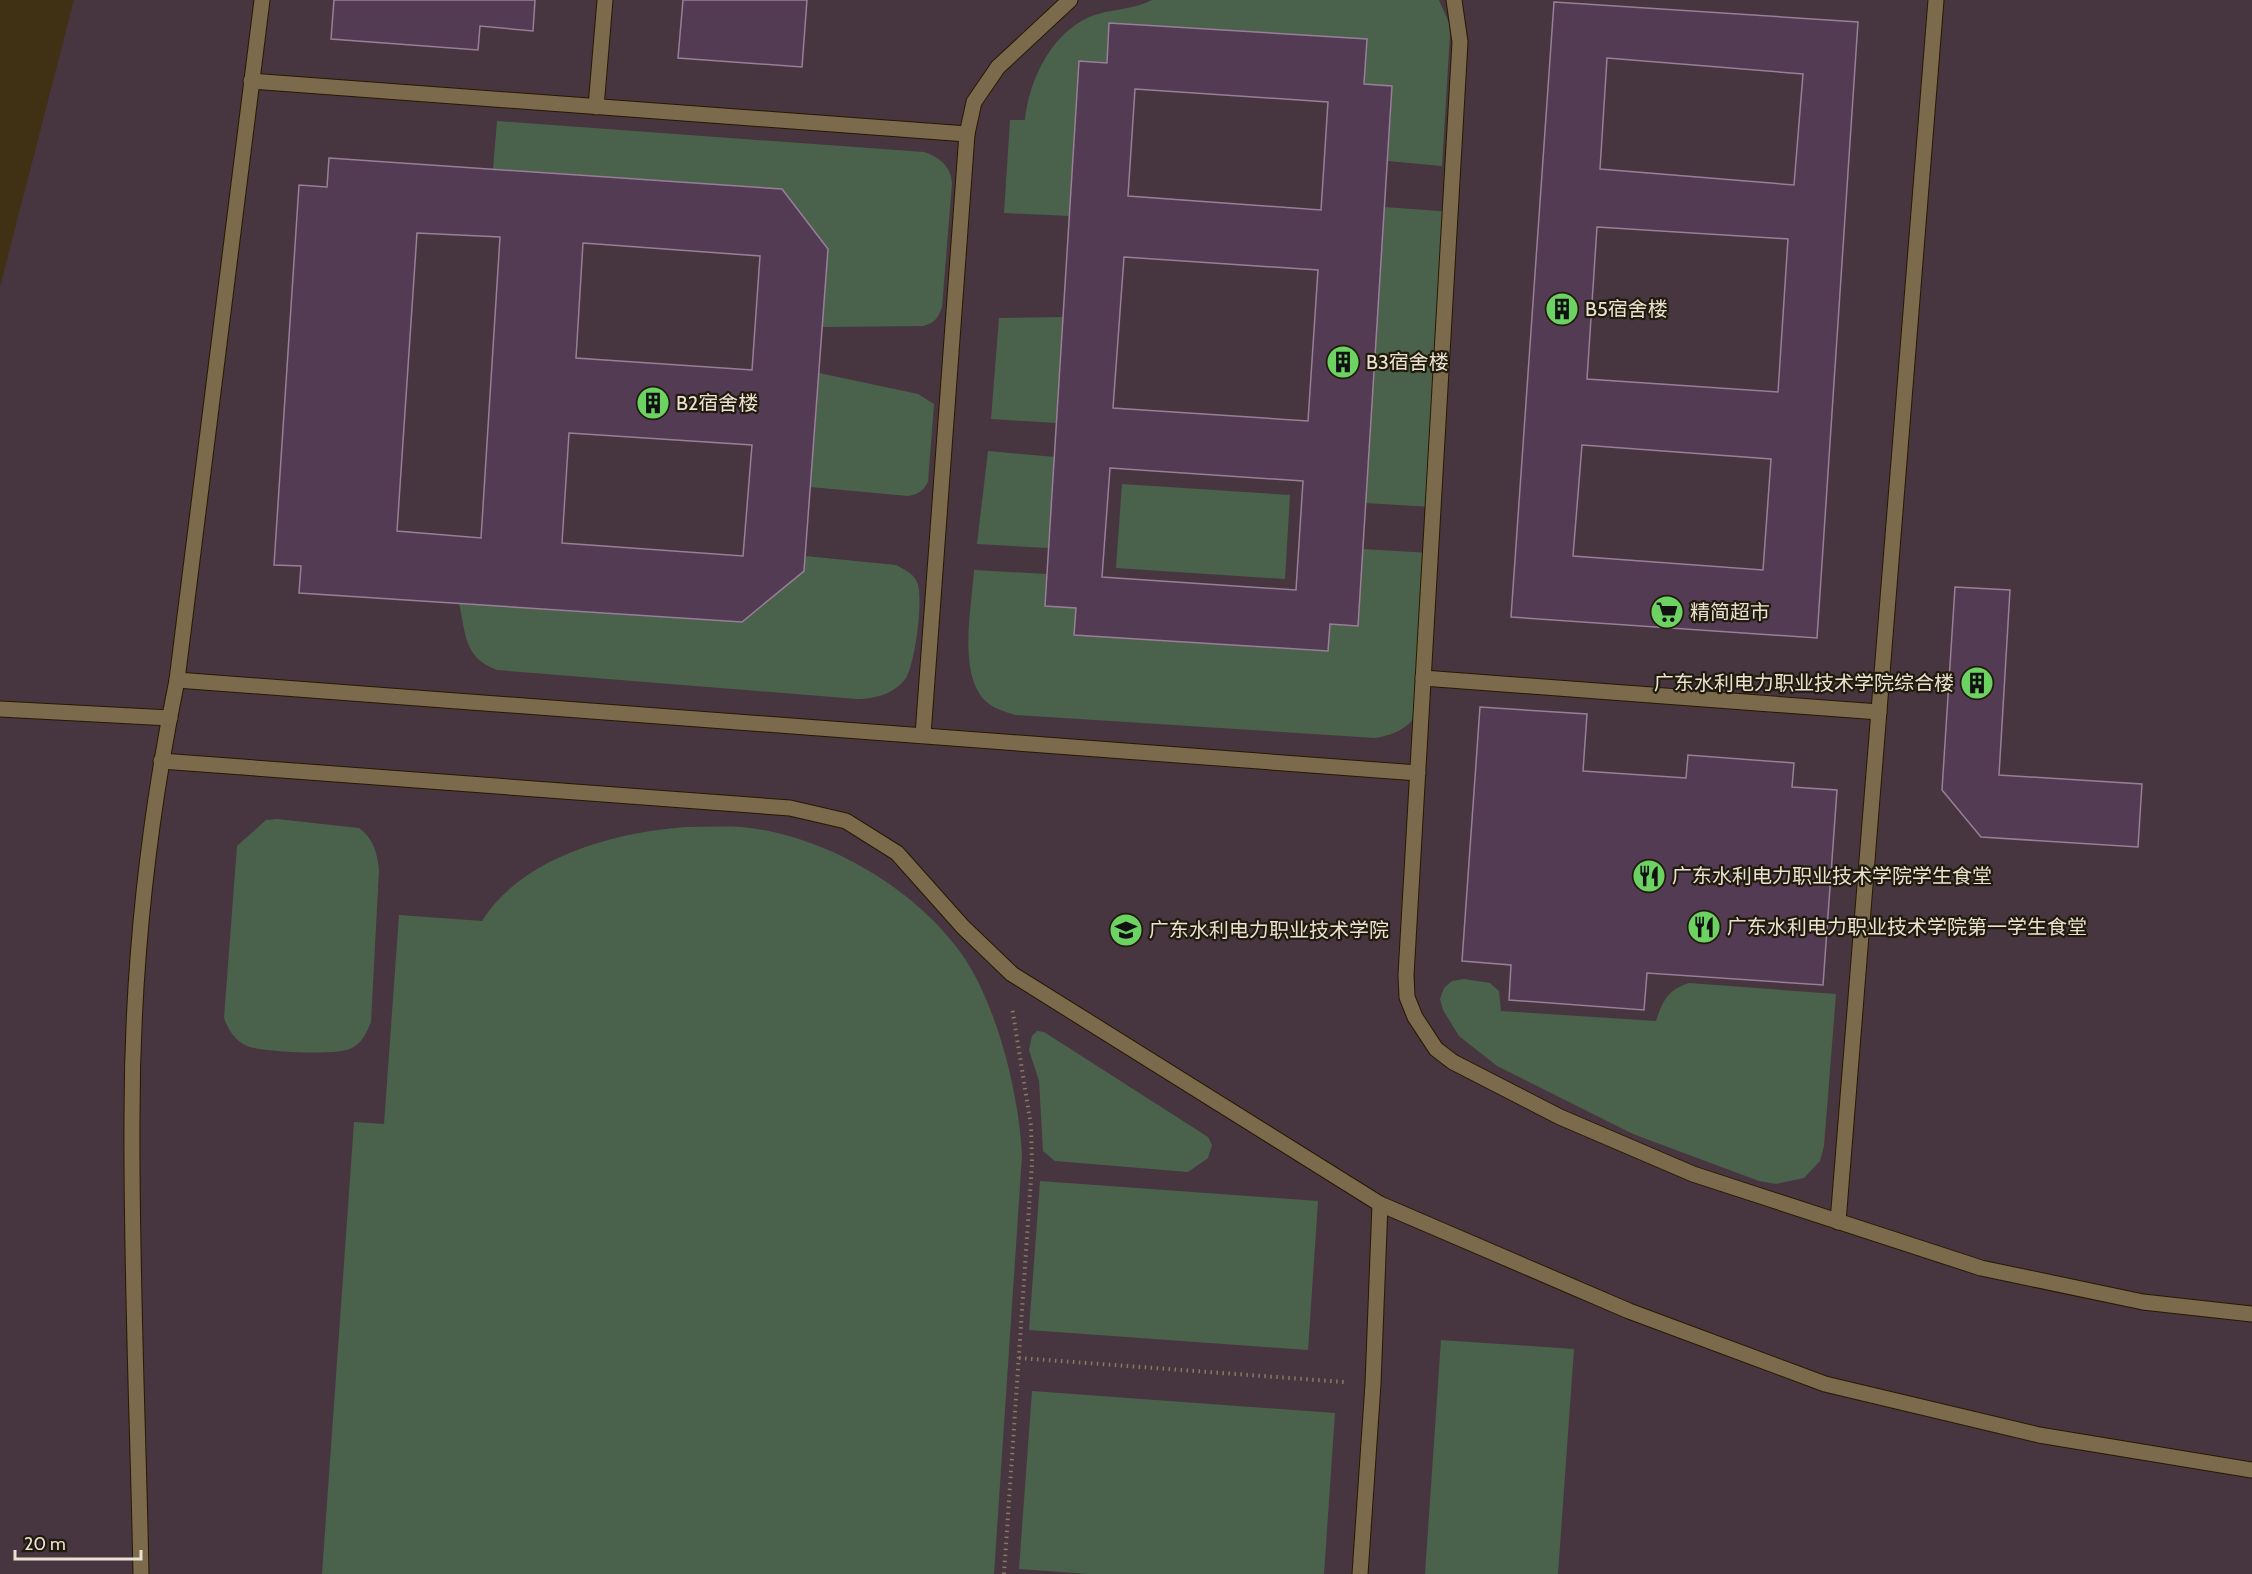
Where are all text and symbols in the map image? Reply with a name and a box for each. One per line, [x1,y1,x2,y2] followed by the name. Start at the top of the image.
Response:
[1544,291,1580,327] building icon: B5宿舍楼
[1585,297,1668,321] place label: B5宿舍楼
[1325,344,1361,380] building icon: B3宿舍楼
[1366,350,1449,374] place label: B3宿舍楼
[635,385,671,421] building icon: B2宿舍楼
[676,391,758,415] place label: B2宿舍楼
[1649,594,1685,630] supermarket icon: 精简超市
[1690,600,1770,624] place label: 精简超市
[1959,665,1995,701] building icon: 广东水利电力职业技术学院综合楼
[1654,671,1954,695] place label: 广东水利电力职业技术学院综合楼
[1631,858,1667,894] restaurant icon: 广东水利电力职业技术学院学生食堂
[1672,864,1992,888] place label: 广东水利电力职业技术学院学生食堂
[1686,909,1722,945] restaurant icon: 广东水利电力职业技术学院第一学生食堂
[1108,912,1144,948] school or university icon: 广东水利电力职业技术学院
[1727,915,2087,939] place label: 广东水利电力职业技术学院第一学生食堂
[1149,918,1389,942] place label: 广东水利电力职业技术学院
[15,1523,141,1561] scale bar
[24,1533,66,1555] text: 20 m

